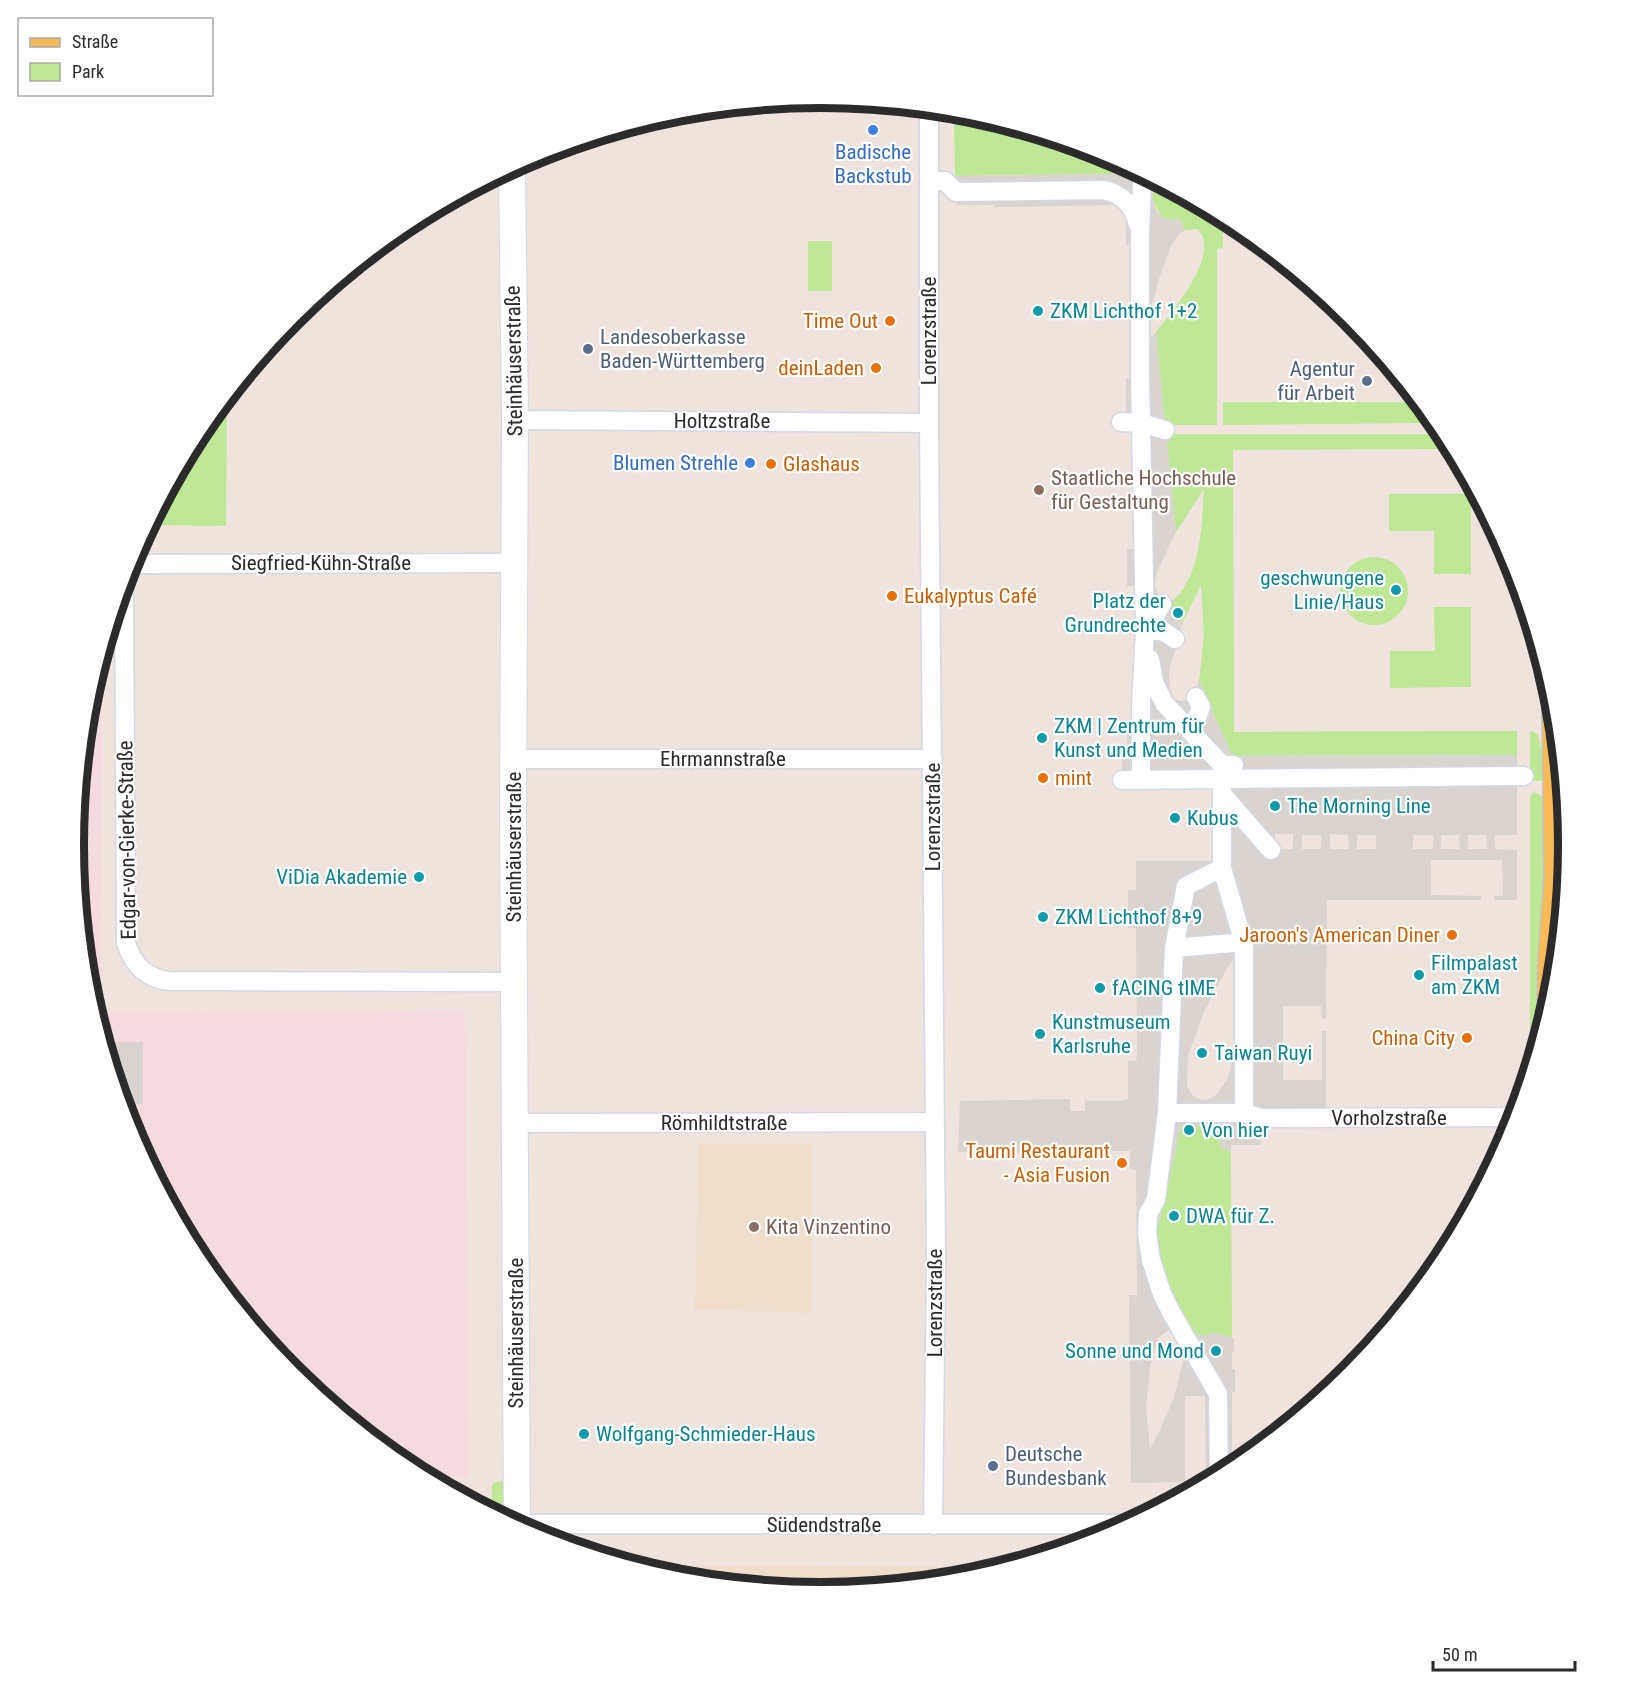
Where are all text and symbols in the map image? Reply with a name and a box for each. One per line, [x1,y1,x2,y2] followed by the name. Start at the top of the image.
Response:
[18,18,213,96] legend
[72,31,118,52] text: Straße
[72,61,104,82] text: Park
[866,123,880,137] marker: Badische Backstub
[835,140,912,188] place label: Badische Backstub
[917,277,941,385] street label: Lorenzstraße
[501,285,527,437] street label: Steinhäuserstraße
[1050,299,1197,323] place label: ZKM Lichthof 1+2
[1031,304,1045,318] marker: ZKM Lichthof 1+2
[803,309,878,333] place label: Time Out
[883,314,897,328] marker: Time Out
[600,325,765,373] place label: Landesoberkasse Baden-Württemberg
[581,342,595,356] marker: Landesoberkasse Baden-Württemberg
[778,356,864,380] place label: deinLaden
[1277,357,1355,405] place label: Agentur für Arbeit
[869,361,883,375] marker: deinLaden
[1360,374,1374,388] marker: Agentur für Arbeit
[674,409,770,433] street label: Holtzstraße
[613,451,738,475] place label: Blumen Strehle
[783,452,860,476] place label: Glashaus
[743,456,757,470] marker: Blumen Strehle
[764,457,778,471] marker: Glashaus
[1051,466,1236,514] place label: Staatliche Hochschule für Gestaltung
[1032,483,1046,497] marker: Staatliche Hochschule für Gestaltung
[231,551,411,575] street label: Siegfried-Kühn-Straße
[1260,566,1384,614] place label: geschwungene Linie/Haus
[1389,583,1403,597] marker: geschwungene Linie/Haus
[904,584,1037,608] place label: Eukalyptus Café
[885,589,899,603] marker: Eukalyptus Café
[1065,589,1166,637] place label: Platz der Grundrechte
[1171,606,1185,620] marker: Platz der Grundrechte
[1054,714,1204,762] place label: ZKM | Zentrum für Kunst und Medien
[1035,731,1049,745] marker: ZKM | Zentrum für Kunst und Medien
[113,740,141,940] street label: Edgar-von-Gierke-Straße
[660,747,786,771] street label: Ehrmannstraße
[921,763,945,871] street label: Lorenzstraße
[1055,766,1092,790] place label: mint
[502,771,526,922] street label: Steinhäuserstraße
[1036,771,1050,785] marker: mint
[1287,794,1431,818] place label: The Morning Line
[1268,799,1282,813] marker: The Morning Line
[1187,806,1238,830] place label: Kubus
[1168,811,1182,825] marker: Kubus
[276,865,407,889] place label: ViDia Akademie
[412,870,426,884] marker: ViDia Akademie
[1055,905,1202,929] place label: ZKM Lichthof 8+9
[1036,910,1050,924] marker: ZKM Lichthof 8+9
[1239,923,1440,947] place label: Jaroon's American Diner
[1445,928,1459,942] marker: Jaroon's American Diner
[1431,951,1518,999] place label: Filmpalast am ZKM
[1412,968,1426,982] marker: Filmpalast am ZKM
[1112,976,1216,1000] place label: fACING tIME
[1093,981,1107,995] marker: fACING tIME
[1052,1010,1171,1058] place label: Kunstmuseum Karlsruhe
[1371,1026,1455,1050] place label: China City
[1033,1027,1047,1041] marker: Kunstmuseum Karlsruhe
[1460,1031,1474,1045] marker: China City
[1214,1041,1312,1065] place label: Taiwan Ruyi
[1195,1046,1209,1060] marker: Taiwan Ruyi
[1331,1106,1447,1130] street label: Vorholzstraße
[661,1111,787,1135] street label: Römhildtstraße
[1201,1118,1269,1142] place label: Von hier
[1182,1123,1196,1137] marker: Von hier
[965,1139,1110,1187] place label: Taumi Restaurant - Asia Fusion
[1115,1156,1129,1170] marker: Taumi Restaurant - Asia Fusion
[1186,1204,1275,1228] place label: DWA für Z.
[1167,1209,1181,1223] marker: DWA für Z.
[766,1215,891,1239] place label: Kita Vinzentino
[747,1220,761,1234] marker: Kita Vinzentino
[923,1249,947,1357] street label: Lorenzstraße
[504,1257,528,1408] street label: Steinhäuserstraße
[1065,1339,1204,1363] place label: Sonne und Mond
[1209,1344,1223,1358] marker: Sonne und Mond
[596,1422,815,1446] place label: Wolfgang-Schmieder-Haus
[577,1427,591,1441] marker: Wolfgang-Schmieder-Haus
[1005,1442,1107,1490] place label: Deutsche Bundesbank
[986,1459,1000,1473] marker: Deutsche Bundesbank
[767,1513,881,1537] street label: Südendstraße
[1433,1634,1576,1672] scale bar
[1442,1644,1477,1665] text: 50 m

